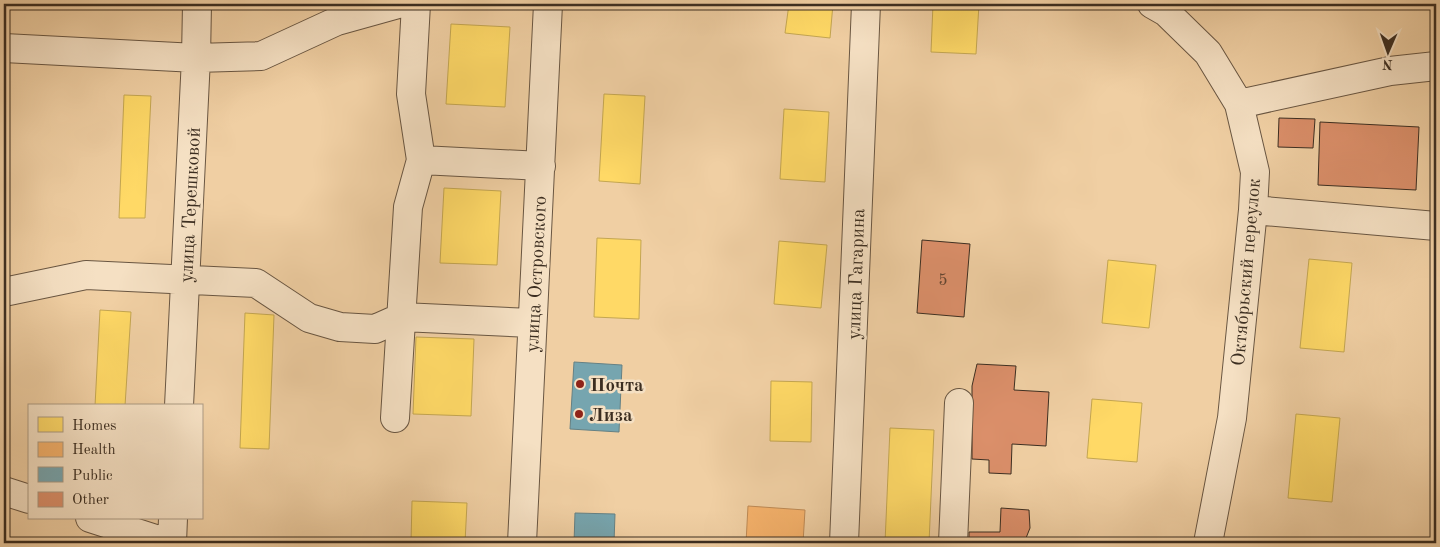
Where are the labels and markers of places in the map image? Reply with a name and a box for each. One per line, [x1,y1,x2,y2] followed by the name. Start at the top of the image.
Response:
[590,377,644,396] place label: Почта
[574,378,586,390] marker: Почта
[589,407,633,426] place label: Лиза
[573,408,585,420] marker: Лиза

